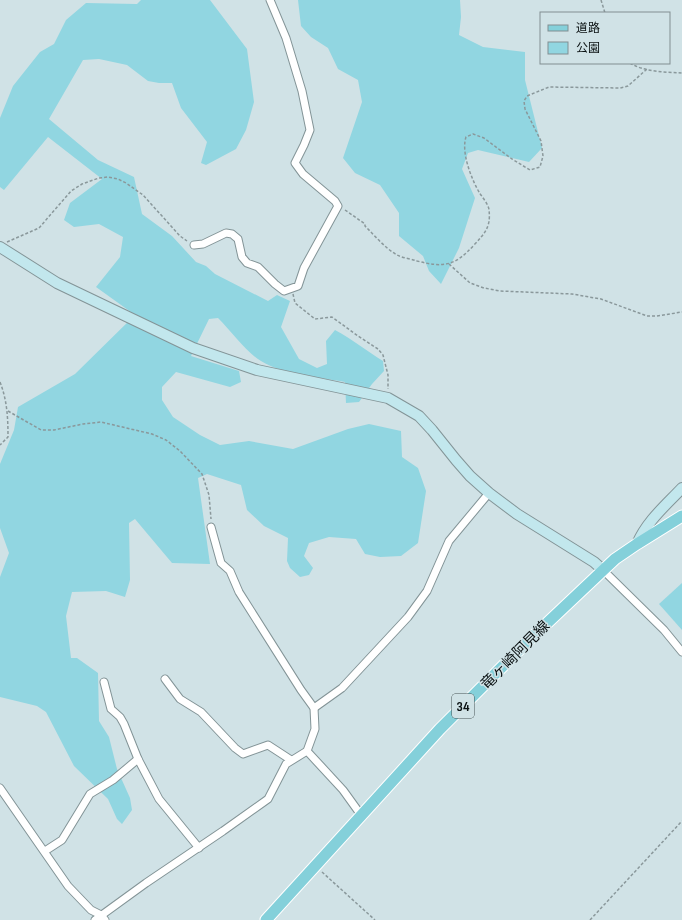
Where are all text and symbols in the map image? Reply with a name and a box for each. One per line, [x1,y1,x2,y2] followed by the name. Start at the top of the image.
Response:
[540,12,670,64] legend
[576,21,600,36] text: 道路
[576,41,600,56] text: 公園
[477,617,554,694] street label: 竜ヶ崎阿見線
[452,694,474,718] road number: 34

